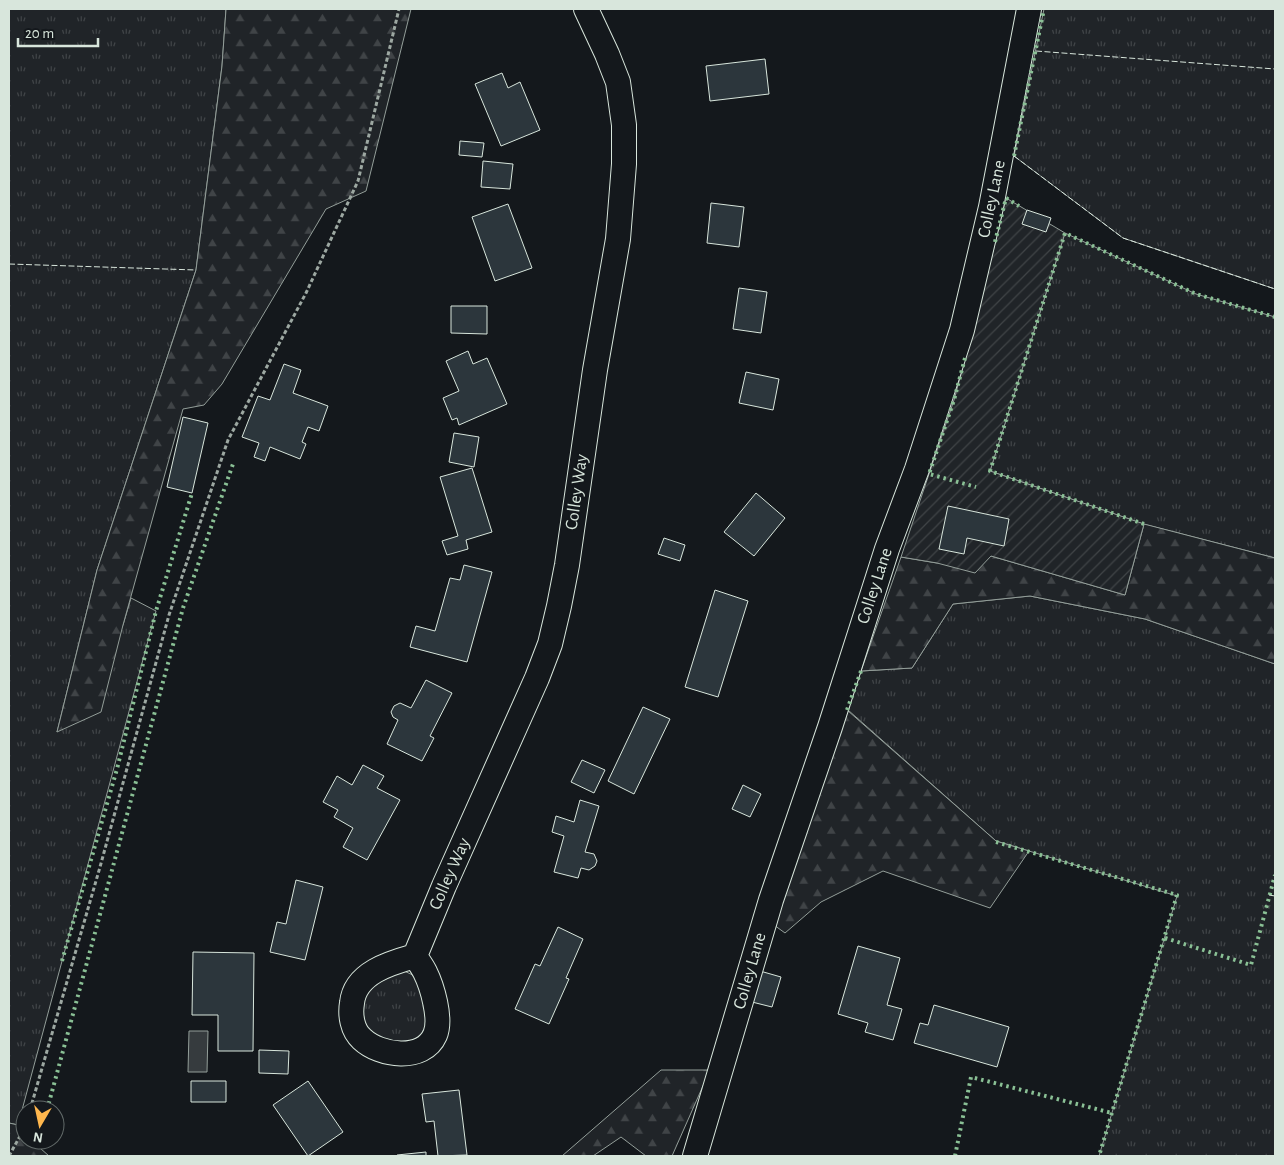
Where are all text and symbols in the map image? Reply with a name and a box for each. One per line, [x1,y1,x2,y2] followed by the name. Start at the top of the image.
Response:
[18,15,98,47] scale bar
[25,26,54,41] text: 20 m
[975,159,1009,239] street label: Colley Lane
[563,453,591,531] street label: Colley Way
[854,546,896,626] street label: Colley Lane
[426,835,474,913] street label: Colley Way
[730,931,770,1011] street label: Colley Lane
[15,1100,65,1150] north arrow
[32,1129,44,1145] text: N

